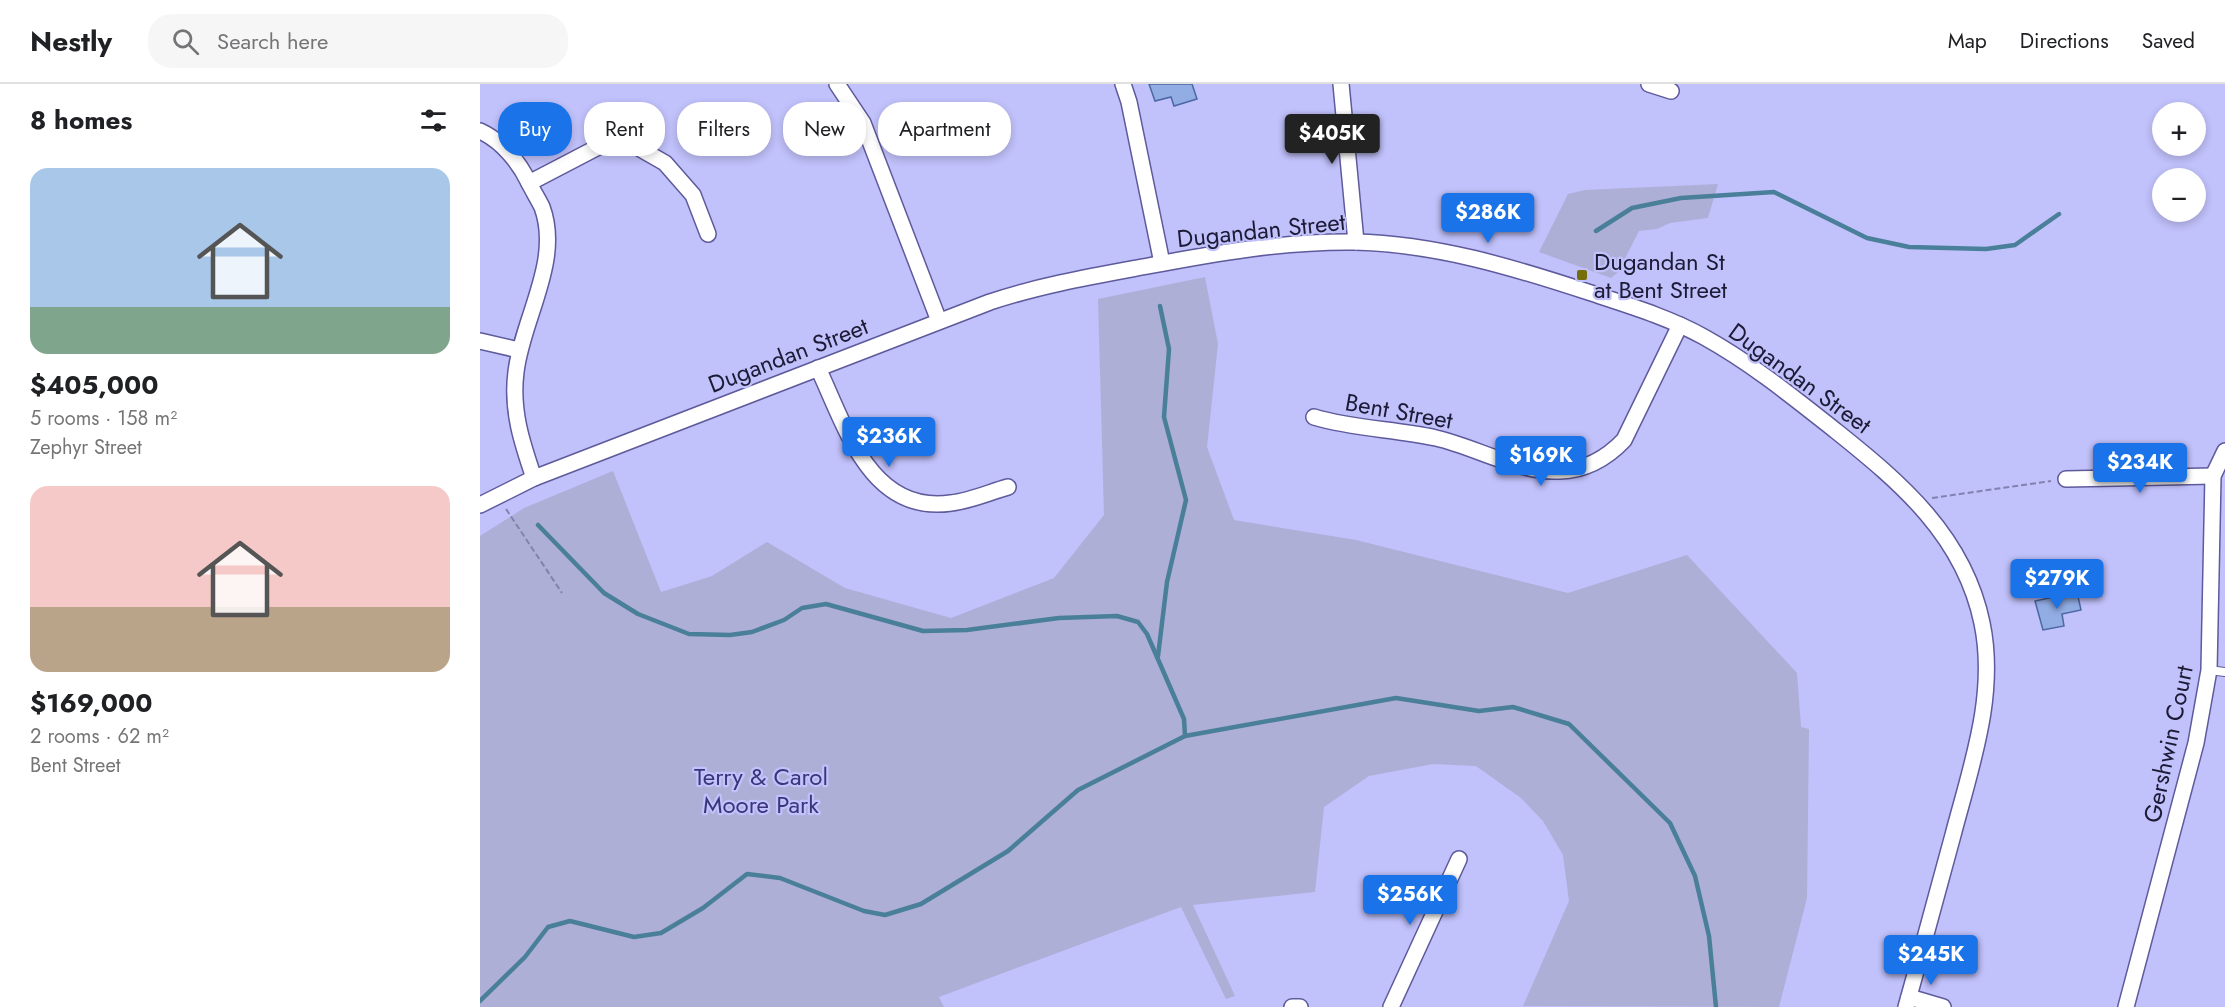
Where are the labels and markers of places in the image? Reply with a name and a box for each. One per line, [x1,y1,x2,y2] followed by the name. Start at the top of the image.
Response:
[1290,114,1374,165] pin: $405K
[1446,193,1530,244] pin: $286K
[1594,244,1727,307] place label: Dugandan St at Bent Street
[1575,268,1589,282] marker: Dugandan St at Bent Street
[847,417,931,468] pin: $236K
[1499,436,1583,487] pin: $169K
[2098,443,2182,494] pin: $234K
[2015,559,2099,610] pin: $279K
[1368,875,1452,926] pin: $256K
[1889,935,1973,986] pin: $245K

